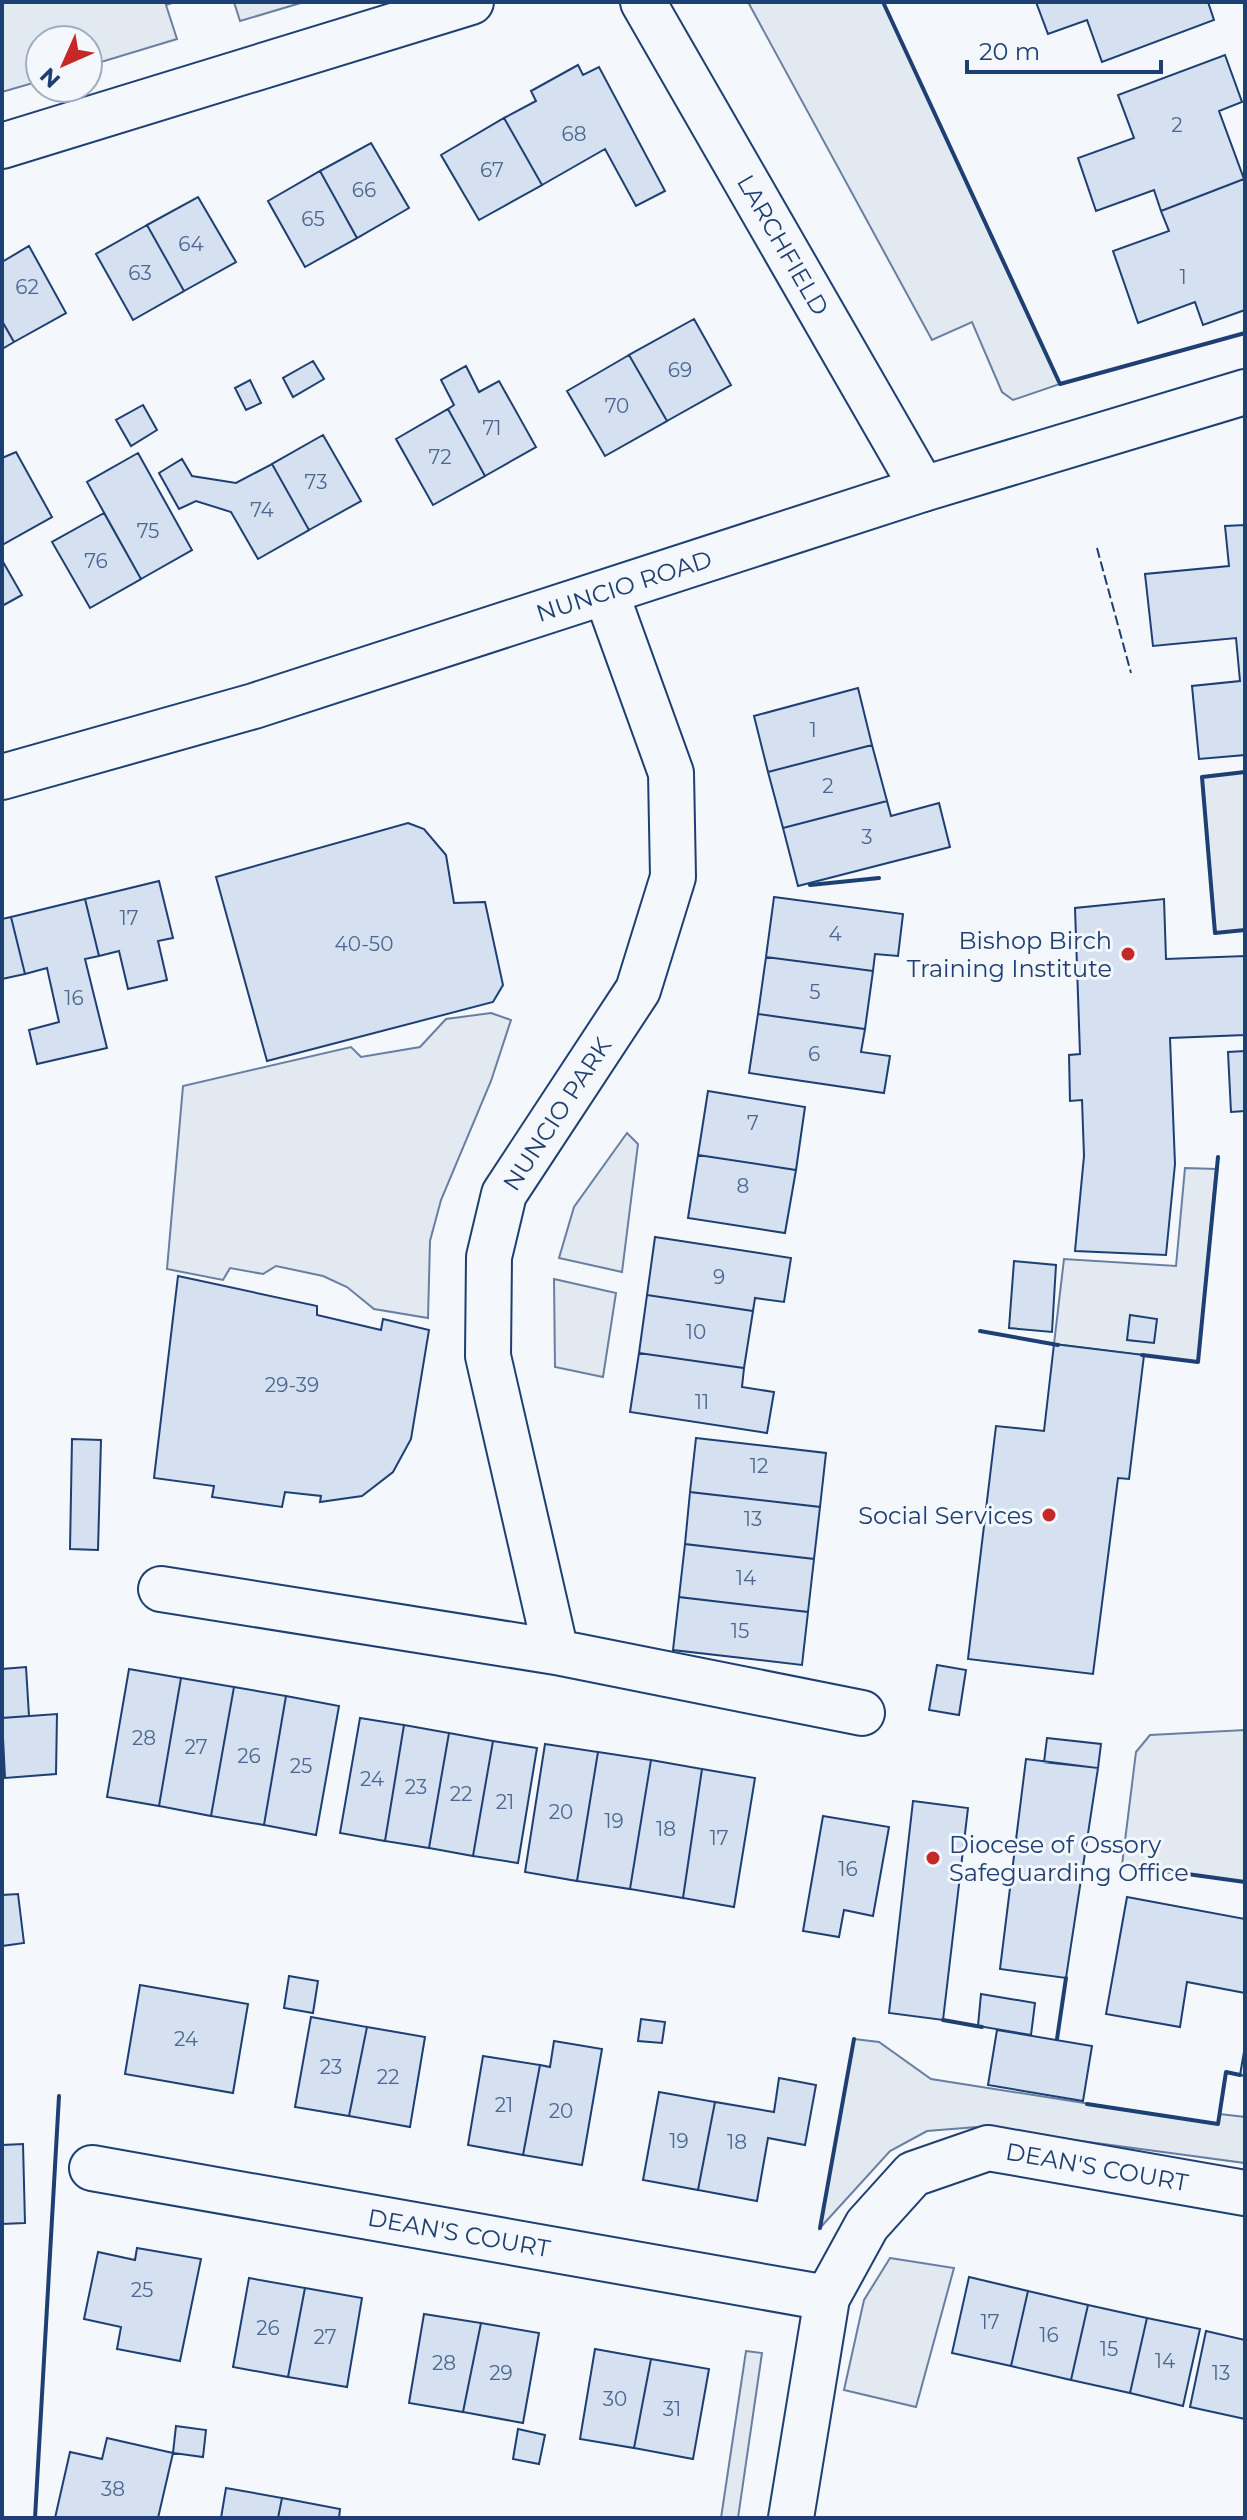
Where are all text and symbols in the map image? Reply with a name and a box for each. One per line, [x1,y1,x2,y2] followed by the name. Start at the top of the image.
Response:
[24,24,104,104] north arrow
[967,24,1161,74] scale bar
[979,37,1040,66] text: 20 m
[34,62,66,94] text: N
[1171,113,1183,137] house number: 2
[562,122,586,146] house number: 68
[480,158,504,182] house number: 67
[731,169,835,321] street label: LARCHFIELD
[352,178,376,202] house number: 66
[301,207,325,231] house number: 65
[178,232,204,256] house number: 64
[128,261,152,285] house number: 63
[1179,265,1187,289] house number: 1
[15,275,39,299] house number: 62
[668,358,692,382] house number: 69
[605,394,629,418] house number: 70
[482,416,502,440] house number: 71
[428,445,452,469] house number: 72
[305,470,327,494] house number: 73
[250,498,274,522] house number: 74
[137,519,159,543] house number: 75
[532,544,716,628] street label: NUNCIO ROAD
[84,549,108,573] house number: 76
[809,718,817,742] house number: 1
[822,774,834,798] house number: 2
[861,825,873,849] house number: 3
[120,906,139,930] house number: 17
[828,922,842,946] house number: 4
[907,926,1112,983] place label: Bishop Birch Training Institute
[335,932,393,956] house number: 40-50
[1119,945,1137,963] marker: Bishop Birch Training Institute
[809,980,821,1004] house number: 5
[64,986,84,1010] house number: 16
[497,1032,617,1196] street label: NUNCIO PARK
[808,1042,820,1066] house number: 6
[747,1111,759,1135] house number: 7
[737,1174,749,1198] house number: 8
[713,1265,725,1289] house number: 9
[686,1320,706,1344] house number: 10
[265,1373,319,1397] house number: 29-39
[695,1390,709,1414] house number: 11
[750,1454,768,1478] house number: 12
[858,1501,1033,1530] place label: Social Services
[1040,1506,1058,1524] marker: Social Services
[744,1507,762,1531] house number: 13
[736,1566,756,1590] house number: 14
[731,1619,749,1643] house number: 15
[132,1726,156,1750] house number: 28
[184,1735,208,1759] house number: 27
[237,1744,261,1768] house number: 26
[290,1754,312,1778] house number: 25
[360,1767,384,1791] house number: 24
[405,1775,427,1799] house number: 23
[450,1782,472,1806] house number: 22
[496,1790,514,1814] house number: 21
[549,1800,573,1824] house number: 20
[604,1809,624,1833] house number: 19
[656,1817,676,1841] house number: 18
[710,1826,729,1850] house number: 17
[949,1830,1189,1887] place label: Diocese of Ossory Safeguarding Office
[924,1849,942,1867] marker: Diocese of Ossory Safeguarding Office
[838,1857,858,1881] house number: 16
[174,2027,198,2051] house number: 24
[320,2055,342,2079] house number: 23
[377,2065,399,2089] house number: 22
[495,2093,513,2117] house number: 21
[549,2099,573,2123] house number: 20
[669,2129,689,2153] house number: 19
[727,2130,747,2154] house number: 18
[1004,2137,1191,2197] street label: DEAN'S COURT
[366,2203,553,2263] street label: DEAN'S COURT
[131,2278,153,2302] house number: 25
[981,2310,1000,2334] house number: 17
[256,2316,280,2340] house number: 26
[1039,2323,1059,2347] house number: 16
[313,2325,337,2349] house number: 27
[1100,2337,1118,2361] house number: 15
[1155,2349,1175,2373] house number: 14
[432,2351,456,2375] house number: 28
[489,2361,513,2385] house number: 29
[1212,2361,1230,2385] house number: 13
[603,2387,627,2411] house number: 30
[663,2397,681,2421] house number: 31
[101,2477,125,2501] house number: 38

